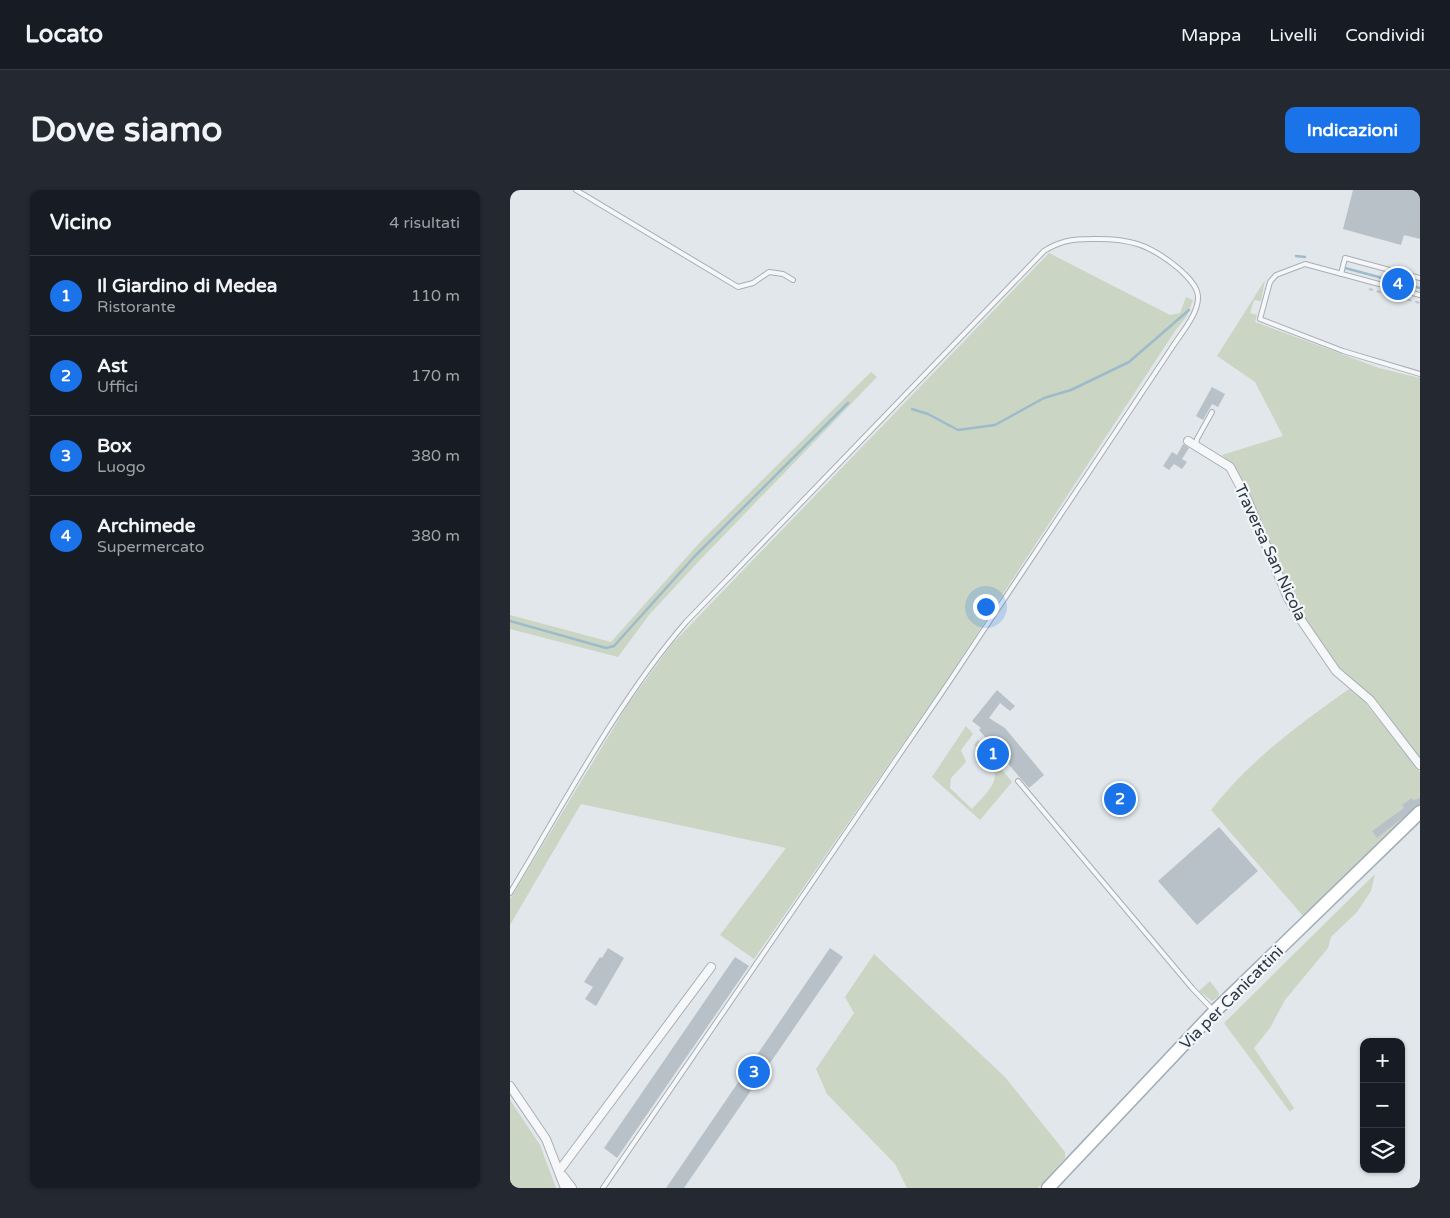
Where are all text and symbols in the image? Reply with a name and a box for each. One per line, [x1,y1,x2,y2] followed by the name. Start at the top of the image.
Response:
[25,20,103,49] text: Locato
[1181,24,1241,46] text: Mappa
[1269,24,1317,46] text: Livelli
[1345,24,1425,46] text: Condividi
[1285,107,1420,153] button: Indicazioni
[30,109,222,151] text: Dove siamo
[50,210,112,235] text: Vicino
[389,213,460,233] text: 4 risultati
[1382,265,1414,303] pin: 4
[97,275,277,297] text: Il Giardino di Medea
[61,286,71,306] text: 1
[411,286,460,306] text: 110 m
[97,297,175,317] text: Ristorante
[97,355,127,377] text: Ast
[61,366,71,386] text: 2
[411,366,460,386] text: 170 m
[97,377,138,397] text: Uffici
[97,435,132,457] text: Box
[61,446,71,466] text: 3
[411,446,460,466] text: 380 m
[97,457,146,477] text: Luogo
[1230,481,1311,624] street label: Traversa San Nicola
[97,515,195,537] text: Archimede
[61,526,71,546] text: 4
[411,526,460,546] text: 380 m
[97,537,204,557] text: Supermercato
[973,594,999,620] your location
[977,735,1009,773] pin: 1
[1104,780,1136,818] pin: 2
[1176,942,1288,1054] street label: Via per Canicattini
[1360,1038,1405,1173] map controls
[1360,1038,1405,1083] button: +
[738,1053,770,1091] pin: 3
[1360,1083,1405,1128] button: −
[1360,1128,1405,1173] button: layers

